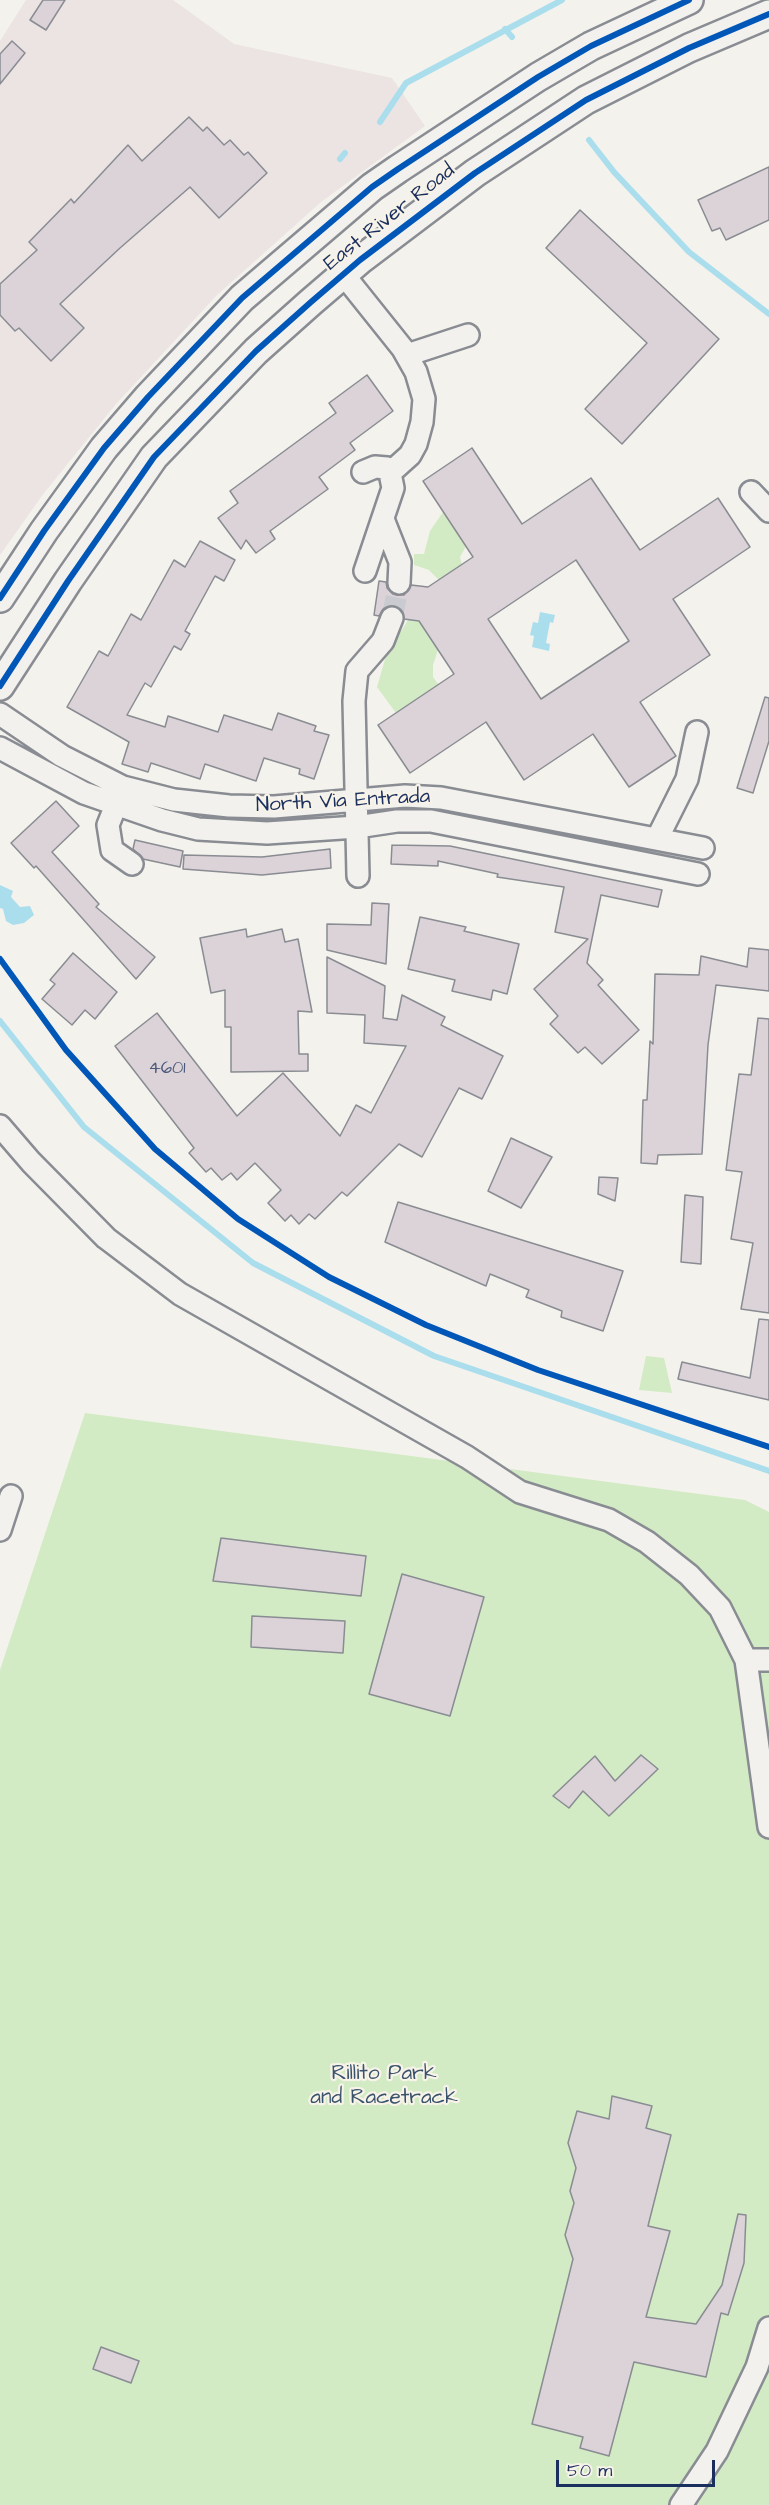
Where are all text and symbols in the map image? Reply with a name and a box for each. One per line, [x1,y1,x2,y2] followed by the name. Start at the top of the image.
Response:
[320,159,460,277] street label: East River Road
[255,785,431,819] street label: North Via Entrada
[148,1058,186,1080] house number: 4601
[310,2062,458,2112] park label: Rillito Park and Racetrack
[559,2448,718,2486] scale bar
[567,2458,612,2483] text: 50 m

